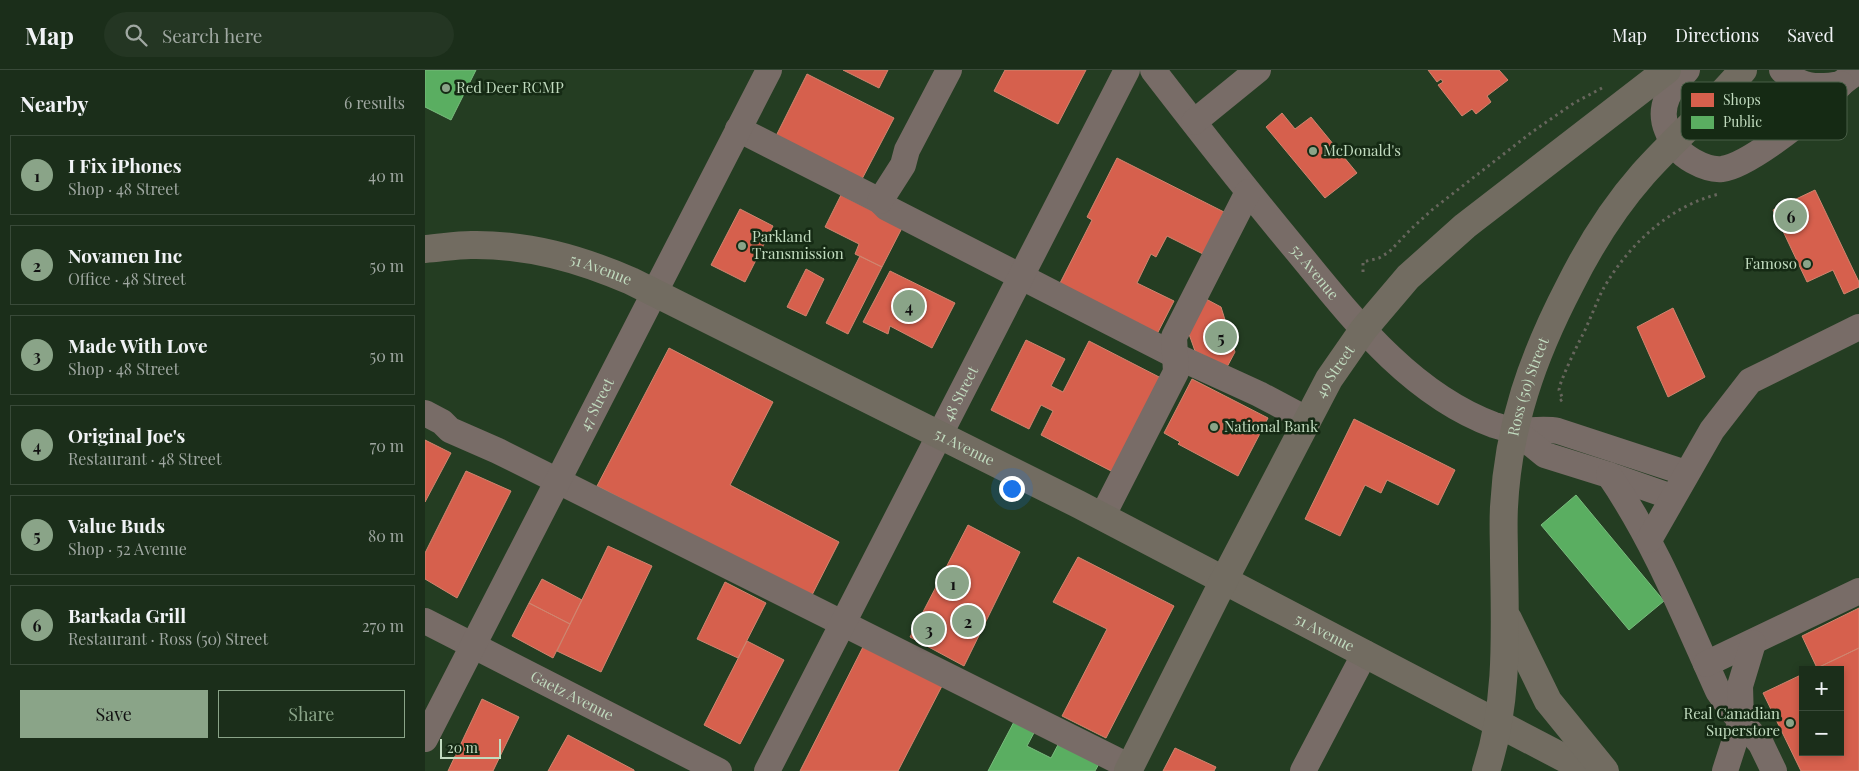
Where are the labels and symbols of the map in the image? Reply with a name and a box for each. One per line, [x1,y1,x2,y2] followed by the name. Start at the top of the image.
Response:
[456,77,564,97] place label: Red Deer RCMP
[440,82,452,94] marker: Red Deer RCMP
[1681,82,1847,140] legend
[1723,90,1761,109] text: Shops
[1723,112,1762,131] text: Public
[1323,140,1401,160] place label: McDonald's
[1307,145,1319,157] marker: McDonald's
[1775,197,1807,235] pin: 6
[752,226,844,263] place label: Parkland Transmission
[736,240,748,252] marker: Parkland Transmission
[1287,240,1344,304] street label: 52 Avenue
[568,248,635,289] street label: 51 Avenue
[1745,253,1797,273] place label: Famoso
[1801,258,1813,270] marker: Famoso
[893,287,925,325] pin: 4
[1205,318,1237,356] pin: 5
[1502,333,1553,438] street label: Ross (50) Street
[1310,340,1359,401] street label: 49 Street
[937,362,983,424] street label: 48 Street
[574,374,618,434] street label: 47 Street
[1224,416,1319,436] place label: National Bank
[1208,421,1220,433] marker: National Bank
[931,423,998,470] street label: 51 Avenue
[999,476,1025,502] your location
[937,564,969,602] pin: 1
[952,602,984,640] pin: 2
[1292,608,1358,656] street label: 51 Avenue
[913,610,945,648] pin: 3
[527,666,617,725] street label: Gaetz Avenue
[1683,703,1780,740] place label: Real Canadian Superstore
[1784,717,1796,729] marker: Real Canadian Superstore
[440,736,501,759] scale bar

